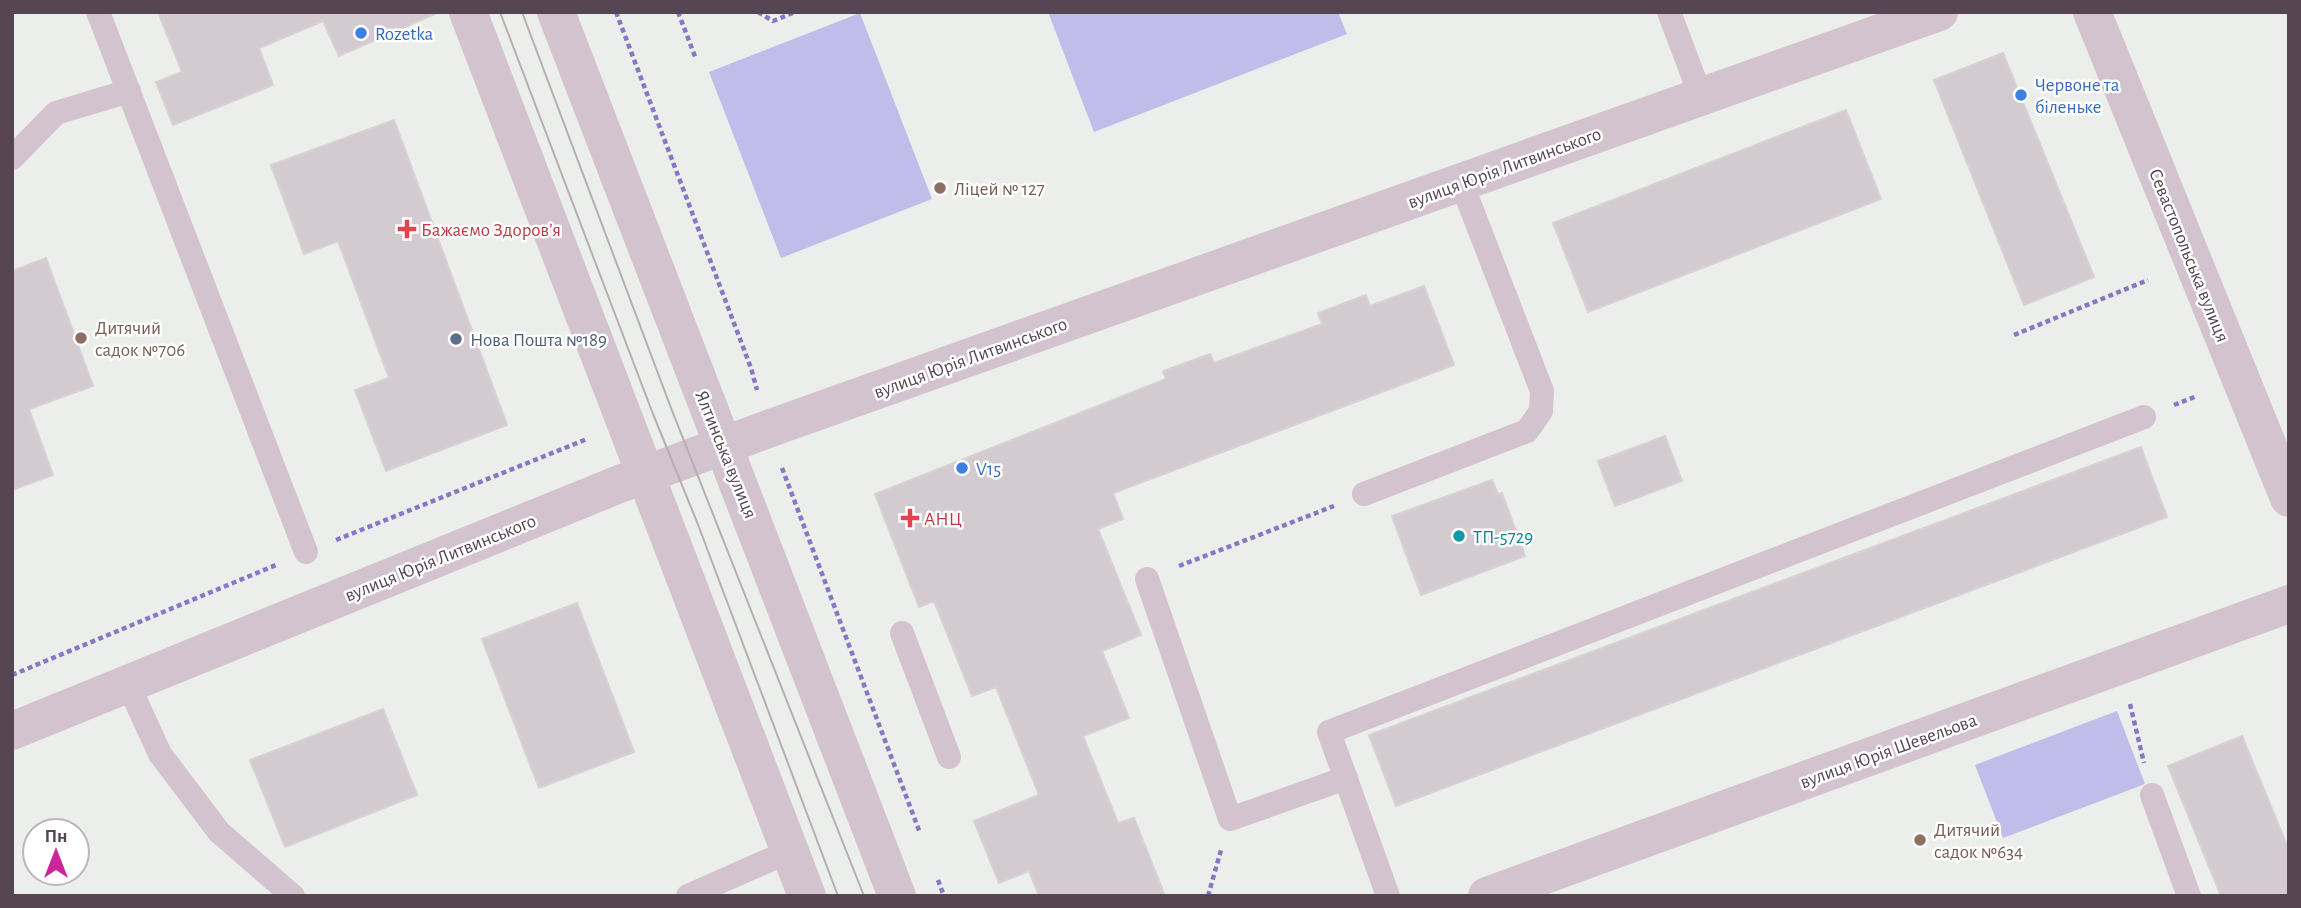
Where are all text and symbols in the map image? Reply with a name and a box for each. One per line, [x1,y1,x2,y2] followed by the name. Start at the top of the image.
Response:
[353,25,369,41] marker: Rozetka
[375,25,434,44] place label: Rozetka
[2035,76,2120,117] place label: Червоне та біленьке
[2013,87,2029,103] marker: Червоне та біленьке
[1405,125,1604,212] street label: вулиця Юрія Литвинського
[2145,166,2232,345] street label: Севастопольська вулиця
[932,180,948,196] marker: Ліцей № 127
[954,180,1045,199] place label: Ліцей № 127
[399,221,415,237] marker: Бажаємо Здоров’я
[421,221,561,240] place label: Бажаємо Здоров’я
[871,315,1070,402] street label: вулиця Юрія Литвинського
[95,319,185,360] place label: Дитячий садок №706
[73,330,89,346] marker: Дитячий садок №706
[448,331,464,347] marker: Нова Пошта №189
[470,331,607,350] place label: Нова Пошта №189
[691,388,760,521] street label: Ялтинська вулиця
[954,460,970,476] marker: V15
[976,460,1001,479] place label: V15
[902,510,918,526] marker: АНЦ
[924,510,962,529] place label: АНЦ
[342,511,539,605] street label: вулиця Юрія Литвинського
[1451,528,1467,544] marker: ТП-5729
[1473,528,1533,547] place label: ТП-5729
[1798,710,1980,792] street label: вулиця Юрія Шевельова
[21,817,91,887] north arrow
[1934,821,2023,862] place label: Дитячий садок №634
[44,827,68,846] text: Пн
[1912,832,1928,848] marker: Дитячий садок №634

